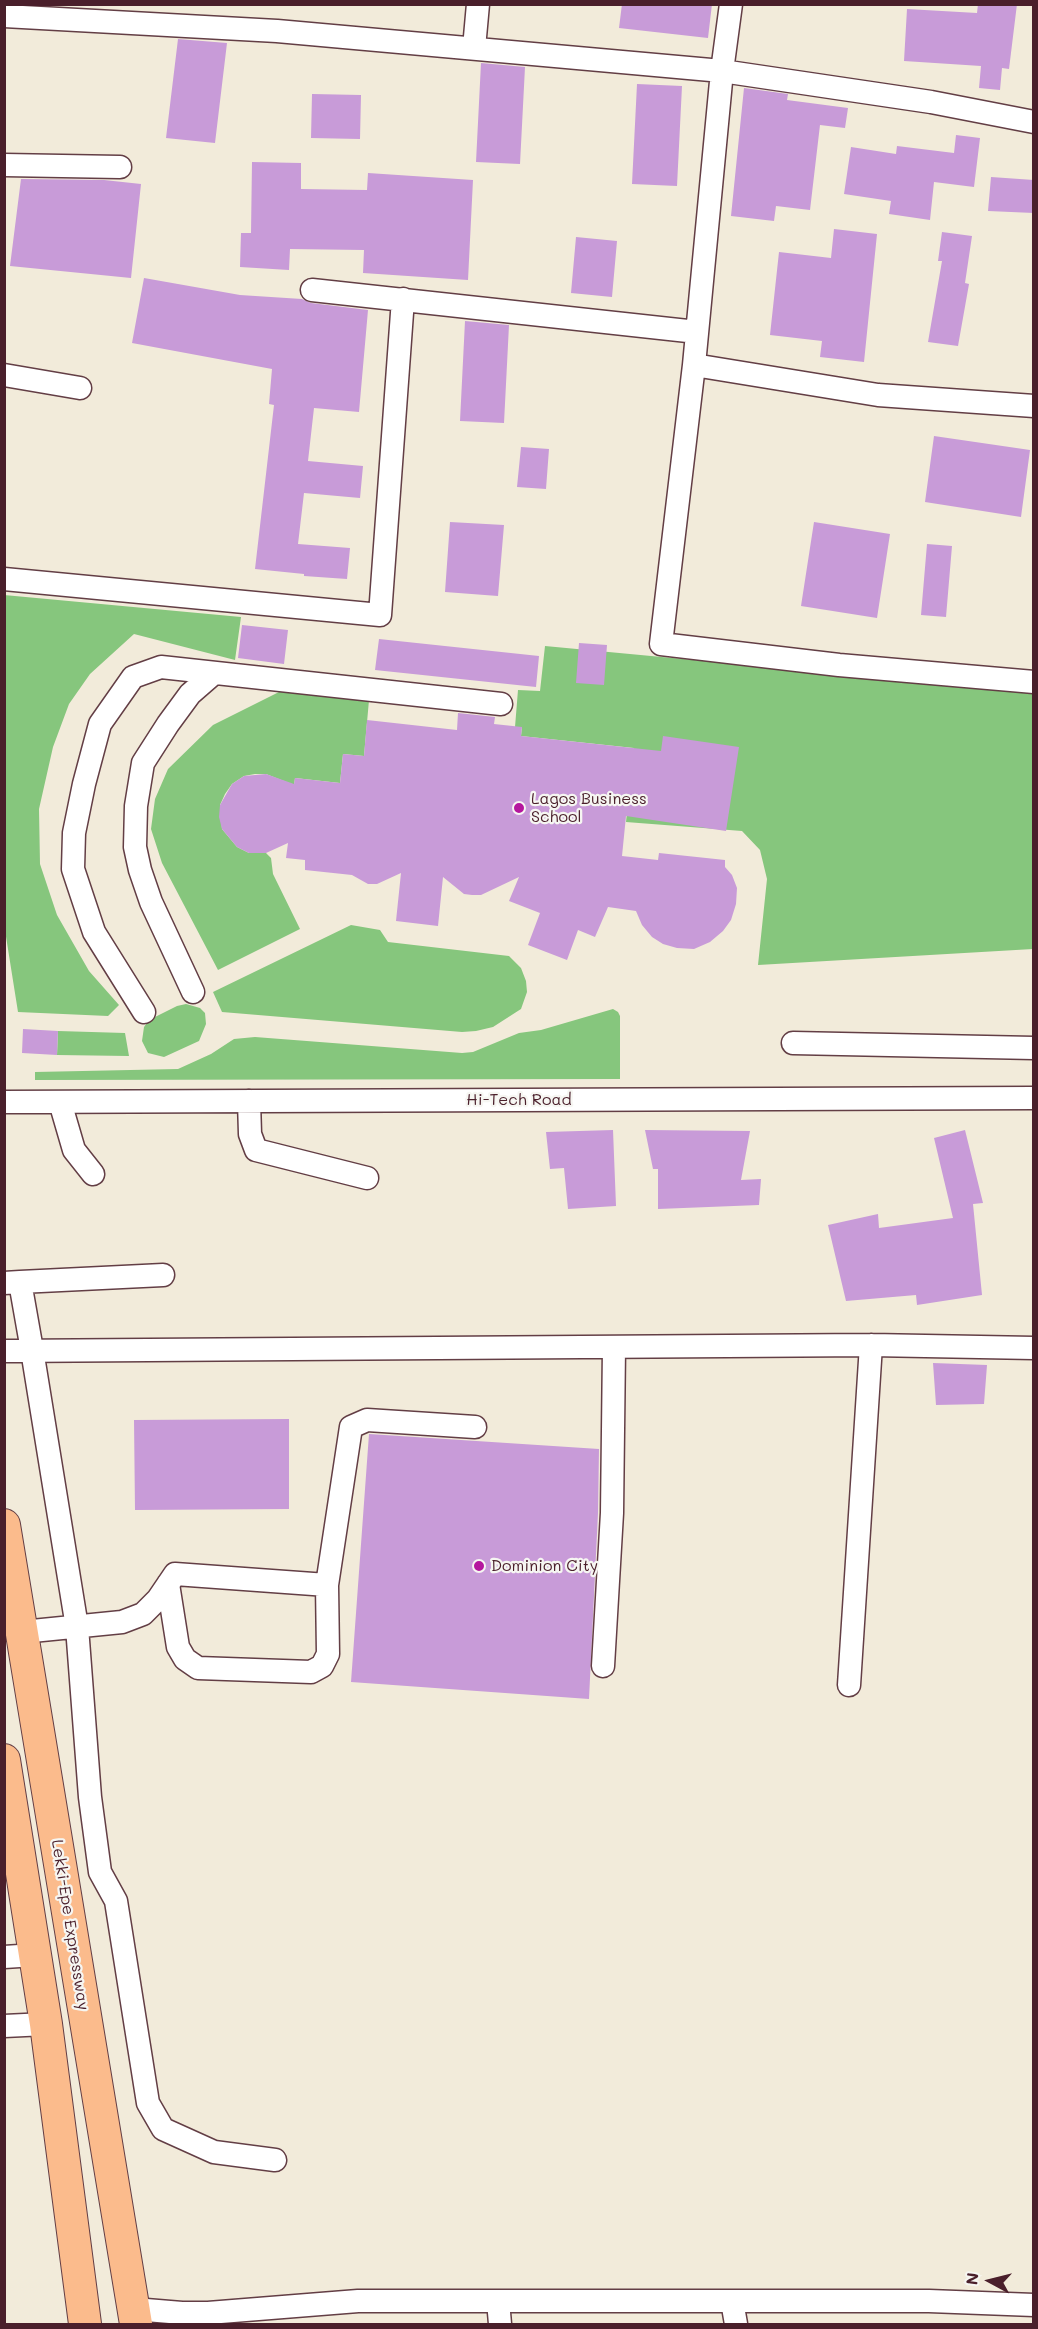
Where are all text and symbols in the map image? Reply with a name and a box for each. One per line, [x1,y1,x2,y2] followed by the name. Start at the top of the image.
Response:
[531,789,647,827] place label: Lagos Business School
[512,801,526,815] marker: Lagos Business School
[466,1090,572,1110] street label: Hi-Tech Road
[491,1556,598,1576] place label: Dominion City
[472,1559,486,1573] marker: Dominion City
[47,1838,93,2012] street label: Lekki-Epe Expressway
[960,2251,1020,2311] north arrow
[960,2271,983,2286] text: N

